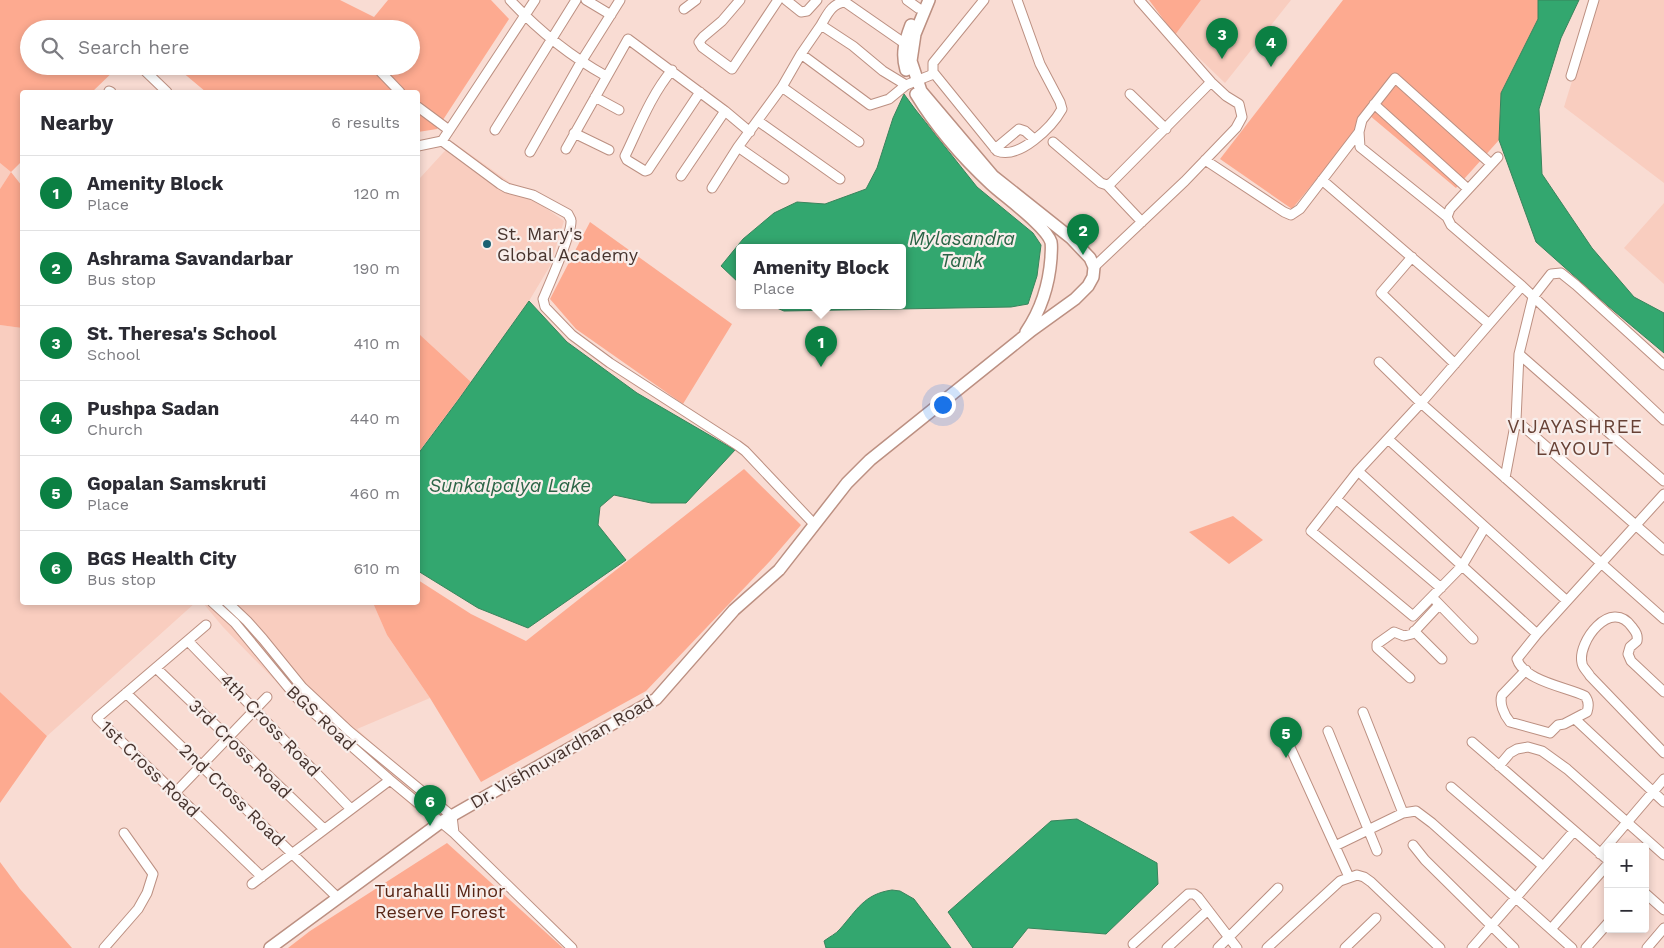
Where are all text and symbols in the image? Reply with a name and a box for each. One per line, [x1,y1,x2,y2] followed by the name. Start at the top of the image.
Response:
[1206,18,1238,59] pin: 3
[20,20,420,75] search box
[1255,26,1287,67] pin: 4
[38,34,66,62] icon: search
[78,36,189,59] text: Search here
[40,110,113,135] text: Nearby
[331,113,400,132] text: 6 results
[87,172,223,195] text: Amenity Block
[53,184,59,203] text: 1
[354,184,400,203] text: 120 m
[87,195,129,214] text: Place
[1067,214,1099,255] pin: 2
[497,223,639,265] place label: St. Mary's Global Academy
[909,227,1015,272] water label: Mylasandra Tank
[481,238,493,250] marker: St. Mary's Global Academy
[736,244,906,309] popup
[87,247,293,270] text: Ashrama Savandarbar
[753,256,889,279] text: Amenity Block
[51,259,61,278] text: 2
[353,259,400,278] text: 190 m
[87,270,156,289] text: Bus stop
[753,279,795,298] text: Place
[87,322,276,345] text: St. Theresa's School
[805,326,837,367] pin: 1
[51,334,61,353] text: 3
[354,334,400,353] text: 410 m
[87,345,140,364] text: School
[930,392,956,418] your location
[87,397,219,420] text: Pushpa Sadan
[51,409,61,428] text: 4
[350,409,400,428] text: 440 m
[1507,415,1643,460] district label: VIJAYASHREE LAYOUT
[87,420,143,439] text: Church
[87,472,266,495] text: Gopalan Samskruti
[429,474,591,497] water label: Sunkalpalya Lake
[51,484,61,503] text: 5
[350,484,400,503] text: 460 m
[87,495,129,514] text: Place
[87,547,237,570] text: BGS Health City
[51,559,61,578] text: 6
[353,559,400,578] text: 610 m
[87,570,156,589] text: Bus stop
[216,669,325,781] street label: 4th Cross Road
[283,680,360,755] street label: BGS Road
[466,690,657,813] street label: Dr. Vishnuvardhan Road
[185,694,296,803] street label: 3rd Cross Road
[96,716,204,821] street label: 1st Cross Road
[1270,717,1302,758] pin: 5
[175,739,289,850] street label: 2nd Cross Road
[414,785,446,826] pin: 6
[1604,843,1649,933] map controls
[1604,843,1649,888] button: +
[375,880,506,922] park label: Turahalli Minor Reserve Forest
[1604,888,1649,933] button: −

